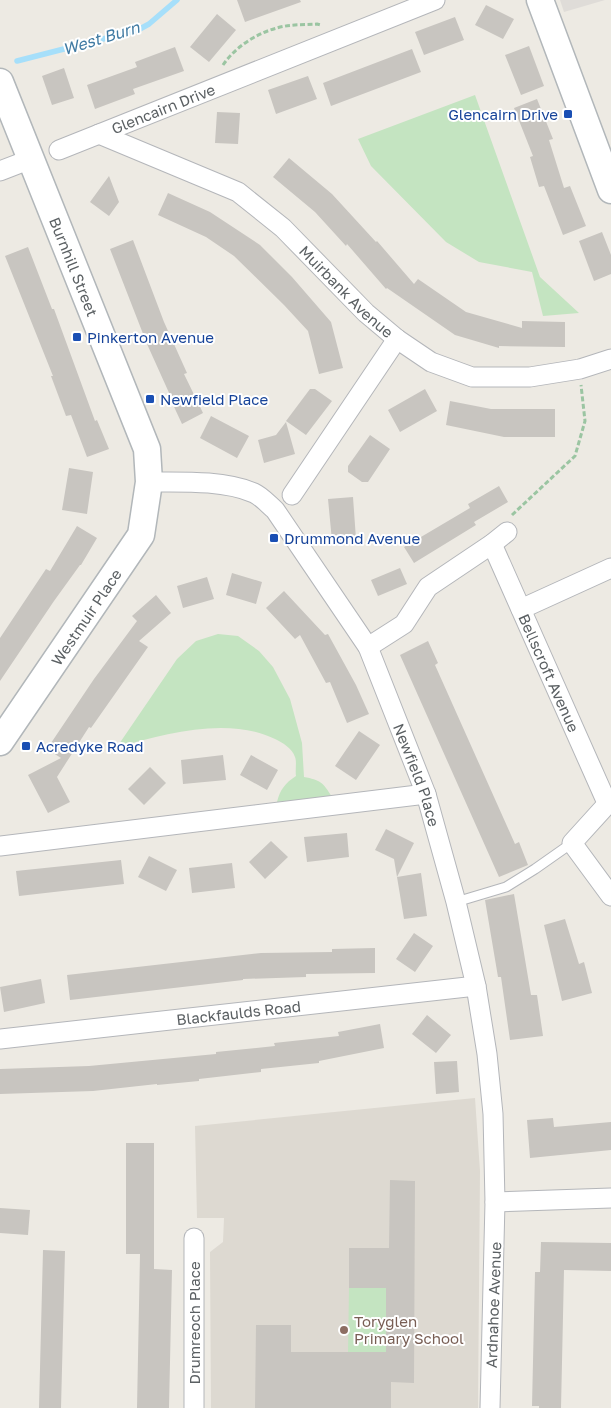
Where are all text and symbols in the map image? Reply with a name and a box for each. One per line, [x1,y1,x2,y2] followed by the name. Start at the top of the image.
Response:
[60,16,143,59] water label: West Burn
[109,80,218,137] street label: Glencairn Drive
[448,105,558,123] place label: Glencairn Drive
[562,108,574,120] marker: Glencairn Drive
[46,214,102,319] street label: Burnhill Street
[296,242,397,341] street label: Muirbank Avenue
[87,328,214,346] place label: Pinkerton Avenue
[71,331,83,343] marker: Pinkerton Avenue
[160,390,268,408] place label: Newfield Place
[144,393,156,405] marker: Newfield Place
[284,529,420,547] place label: Drummond Avenue
[268,532,280,544] marker: Drummond Avenue
[47,565,125,669] street label: Westmuir Place
[515,611,583,735] street label: Bellscroft Avenue
[390,721,444,829] street label: Newfield Place
[36,737,143,755] place label: Acredyke Road
[20,740,32,752] marker: Acredyke Road
[175,997,302,1028] street label: Blackfaulds Road
[482,1241,504,1368] street label: Ardnahoe Avenue
[185,1261,203,1385] street label: Drumreoch Place
[354,1312,464,1347] place label: Toryglen Primary School
[338,1324,350,1336] marker: Toryglen Primary School

